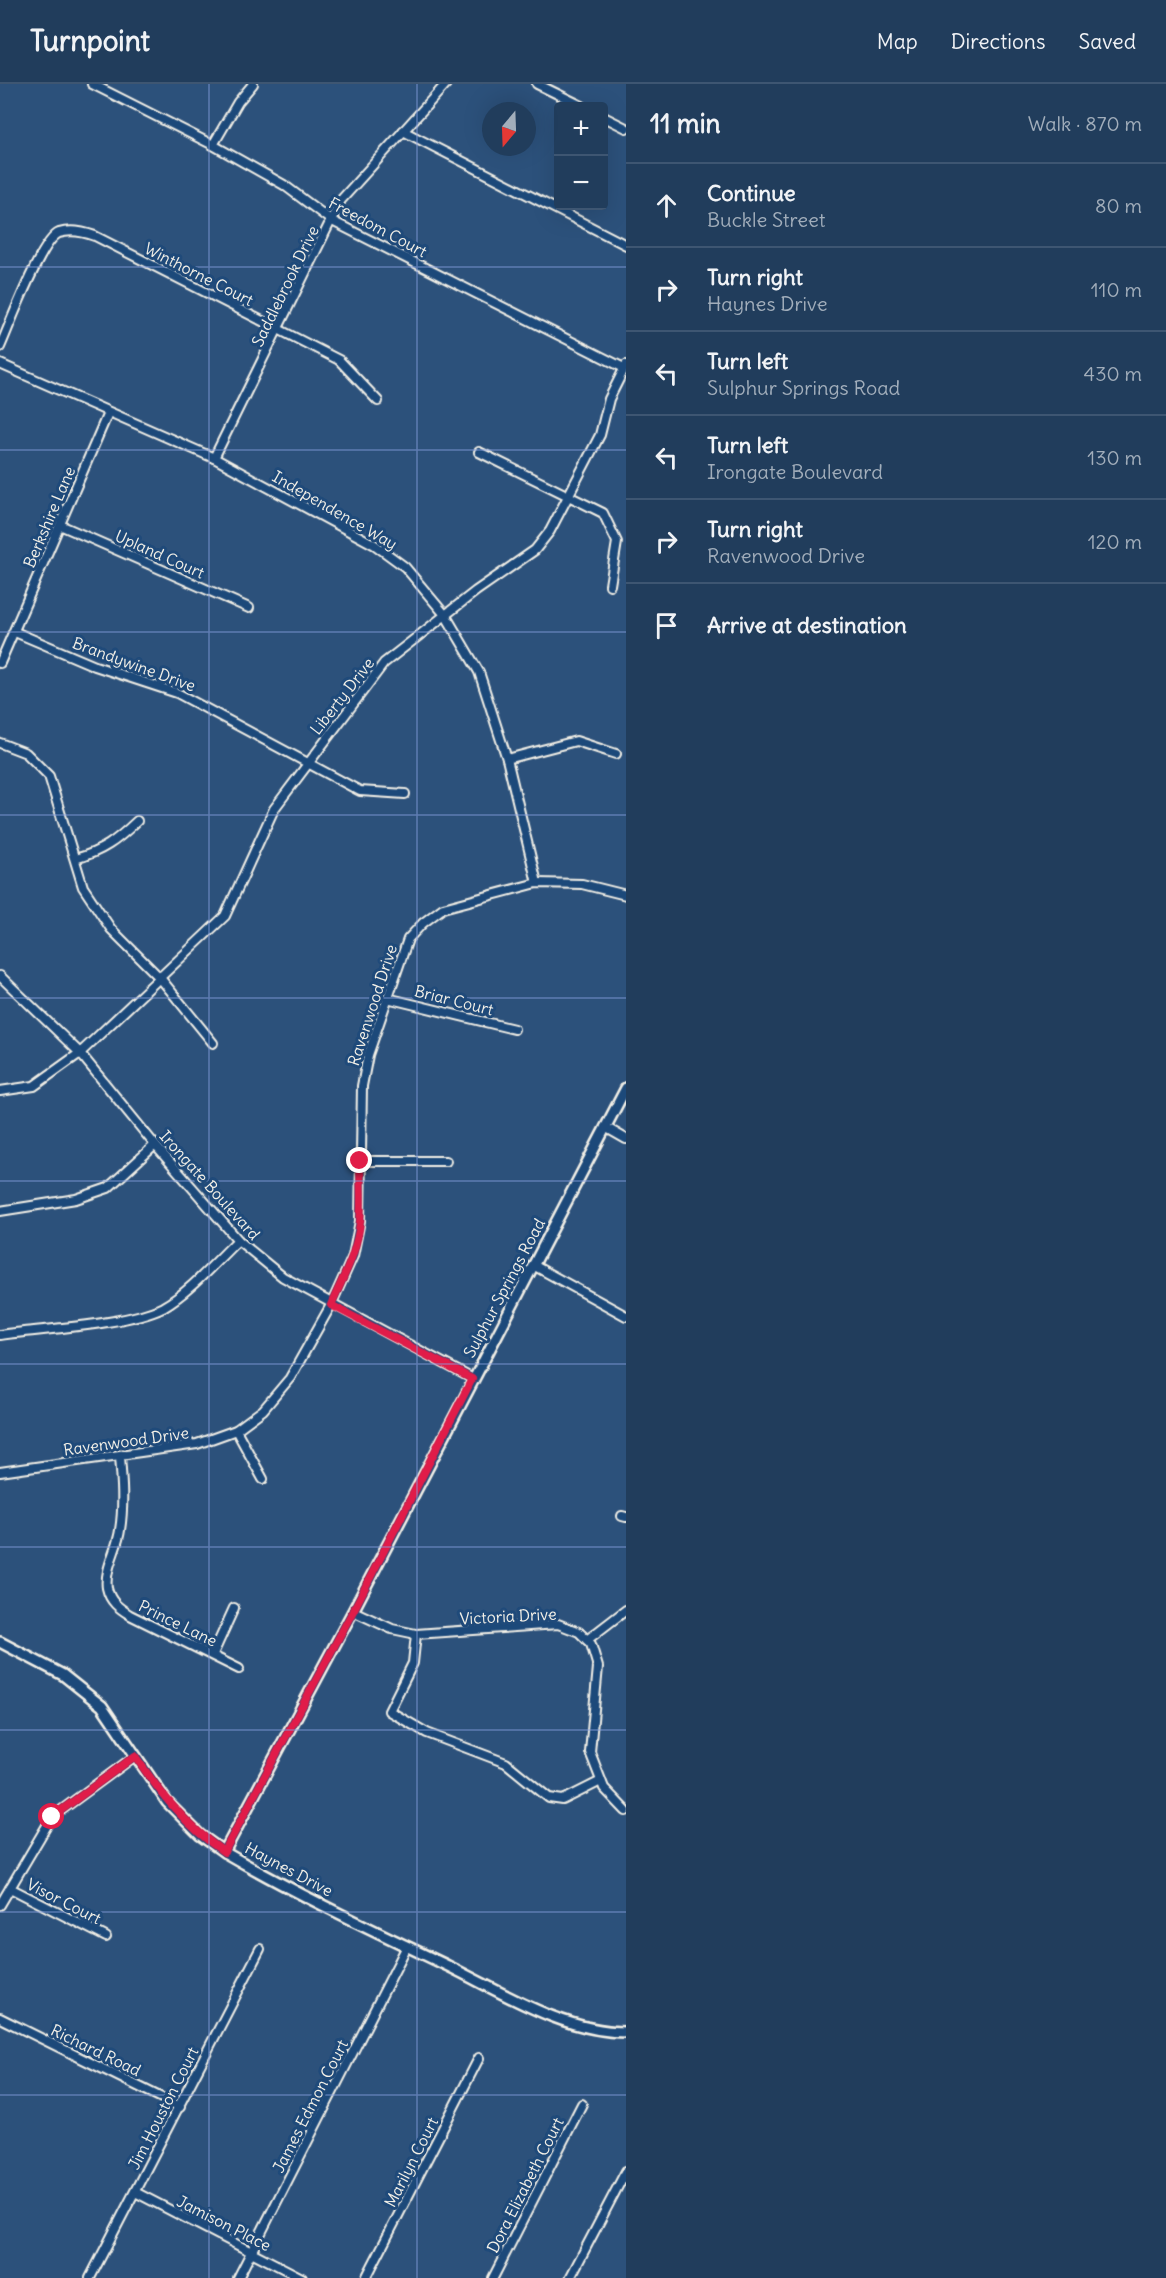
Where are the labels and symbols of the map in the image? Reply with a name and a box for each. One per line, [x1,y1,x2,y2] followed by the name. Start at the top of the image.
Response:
[482,102,536,156] north arrow
[325,193,431,262] street label: Freedom Court
[247,222,323,350] street label: Saddlebrook Drive
[141,238,257,310] street label: Winthorne Court
[19,463,79,571] street label: Berkshire Lane
[269,466,401,554] street label: Independence Way
[112,525,208,583] street label: Upland Court
[70,632,198,696] street label: Brandywine Drive
[306,653,378,739] street label: Liberty Drive
[343,942,401,1068] street label: Ravenwood Drive
[412,981,496,1020] street label: Briar Court
[155,1126,265,1244] street label: Irongate Boulevard
[346,1147,372,1173] route end
[459,1215,549,1361] street label: Sulphur Springs Road
[62,1422,190,1460] street label: Ravenwood Drive
[135,1595,221,1651] street label: Prince Lane
[459,1603,557,1629] street label: Victoria Drive
[38,1803,64,1829] route start
[242,1838,336,1900] street label: Haynes Drive
[23,1874,105,1929] street label: Visor Court
[48,2020,144,2080] street label: Richard Road
[268,2036,352,2176] street label: James Edmon Court
[123,2043,203,2173] street label: Jim Houston Court
[380,2113,443,2210] street label: Marilyn Court
[482,2113,568,2256] street label: Dora Elizabeth Court
[174,2191,274,2255] street label: Jamison Place

